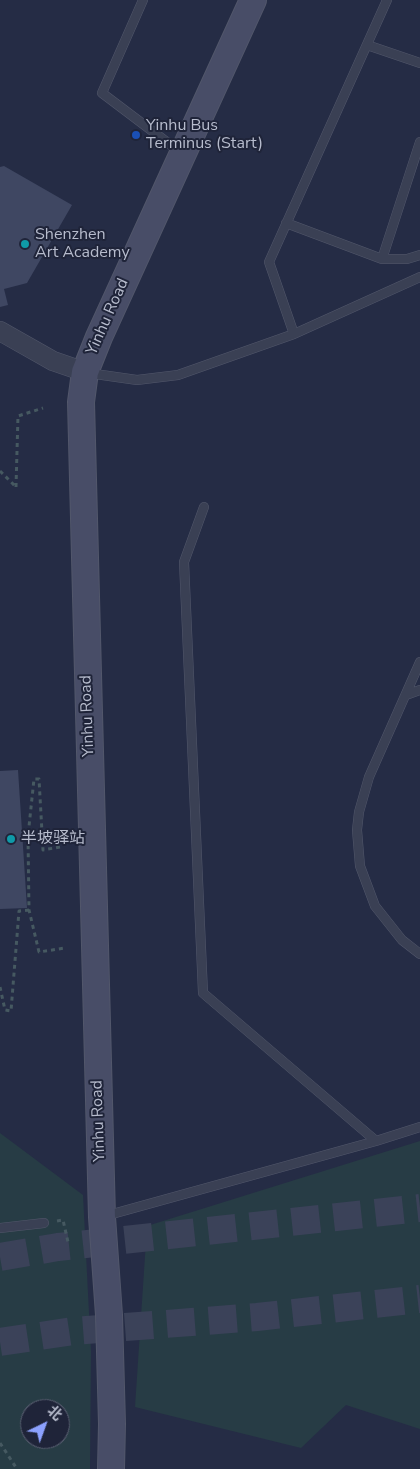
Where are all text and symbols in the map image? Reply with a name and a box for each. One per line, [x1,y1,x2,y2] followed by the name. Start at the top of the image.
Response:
[146,116,263,154] place label: Yinhu Bus Terminus (Start)
[130,129,142,141] marker: Yinhu Bus Terminus (Start)
[35,225,130,263] place label: Shenzhen Art Academy
[19,238,31,250] marker: Shenzhen Art Academy
[83,276,133,358] street label: Yinhu Road
[77,675,99,757] street label: Yinhu Road
[21,829,85,849] place label: 半坡驿站
[5,833,17,845] marker: 半坡驿站
[88,1080,110,1162] street label: Yinhu Road
[20,1399,70,1449] north arrow
[43,1401,66,1425] text: 北

